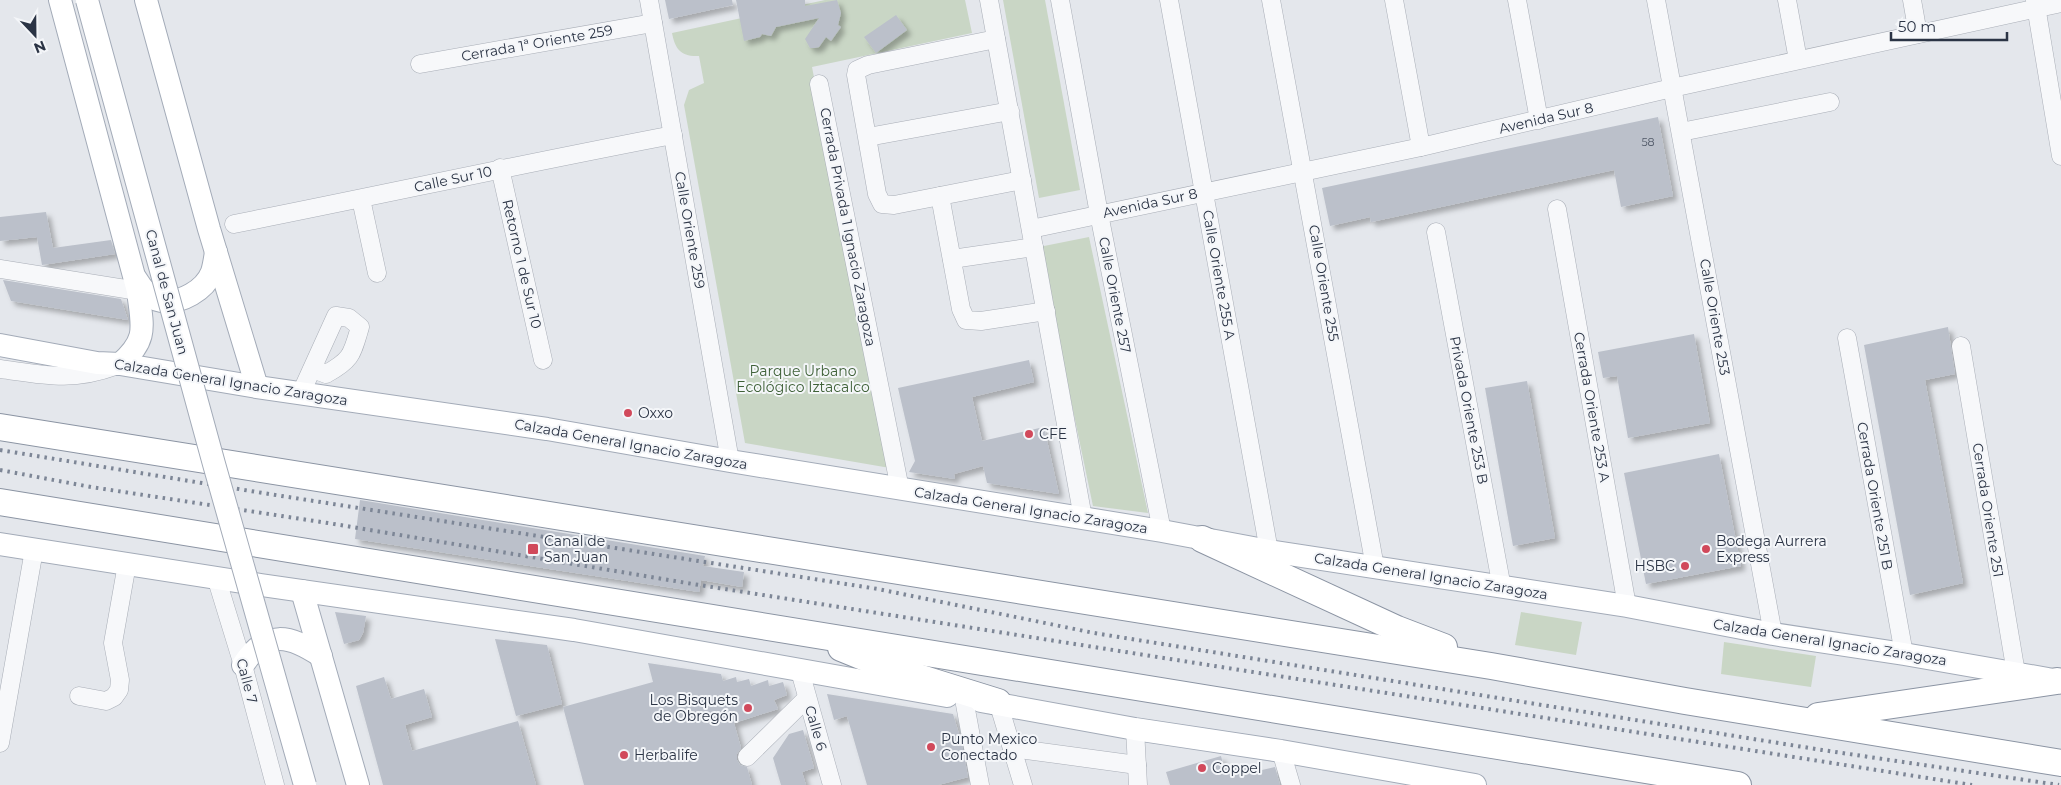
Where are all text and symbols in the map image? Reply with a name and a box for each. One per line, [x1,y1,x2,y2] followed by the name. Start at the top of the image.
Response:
[10,10,60,60] north arrow
[1891,10,2007,42] scale bar
[1898,17,1936,36] text: 50 m
[460,21,614,65] street label: Cerrada 1ª Oriente 259
[31,37,48,58] text: N
[1497,98,1595,138] street label: Avenida Sur 8
[816,106,880,348] street label: Cerrada Privada 1 Ignacio Zaragoza
[1641,135,1655,149] house number: 58
[412,162,494,196] street label: Calle Sur 10
[671,170,709,290] street label: Calle Oriente 259
[1101,184,1199,222] street label: Avenida Sur 8
[498,198,546,330] street label: Retorno 1 de Sur 10
[1199,209,1239,342] street label: Calle Oriente 255 A
[1305,223,1343,343] street label: Calle Oriente 255
[142,227,192,357] street label: Canal de San Juan
[1095,235,1135,355] street label: Calle Oriente 257
[1696,257,1734,377] street label: Calle Oriente 253
[1570,330,1614,484] street label: Cerrada Oriente 253 A
[1446,334,1492,486] street label: Privada Oriente 253 B
[113,355,349,409] street label: Calzada General Ignacio Zaragoza
[736,362,870,396] park label: Parque Urbano Ecológico Iztacalco
[638,404,673,422] place label: Oxxo
[622,407,634,419] marker: Oxxo
[513,415,749,473] street label: Calzada General Ignacio Zaragoza
[1853,421,1897,571] street label: Cerrada Oriente 251 B
[1039,425,1067,443] place label: CFE
[1023,428,1035,440] marker: CFE
[1968,442,2008,578] street label: Cerrada Oriente 251
[913,483,1149,537] street label: Calzada General Ignacio Zaragoza
[544,532,608,566] place label: Canal de San Juan
[1716,532,1827,566] place label: Bodega Aurrera Express
[526,542,540,556] marker: Canal de San Juan
[1700,543,1712,555] marker: Bodega Aurrera Express
[1313,549,1549,603] street label: Calzada General Ignacio Zaragoza
[1635,557,1675,575] place label: HSBC
[1679,560,1691,572] marker: HSBC
[1712,615,1948,669] street label: Calzada General Ignacio Zaragoza
[232,656,262,706] street label: Calle 7
[650,691,738,725] place label: Los Bisquets de Obregón
[742,702,754,714] marker: Los Bisquets de Obregón
[801,703,831,753] street label: Calle 6
[941,730,1037,764] place label: Punto Mexico Conectado
[925,741,937,753] marker: Punto Mexico Conectado
[634,746,698,764] place label: Herbalife
[618,749,630,761] marker: Herbalife
[1212,759,1262,777] place label: Coppel
[1196,762,1208,774] marker: Coppel

